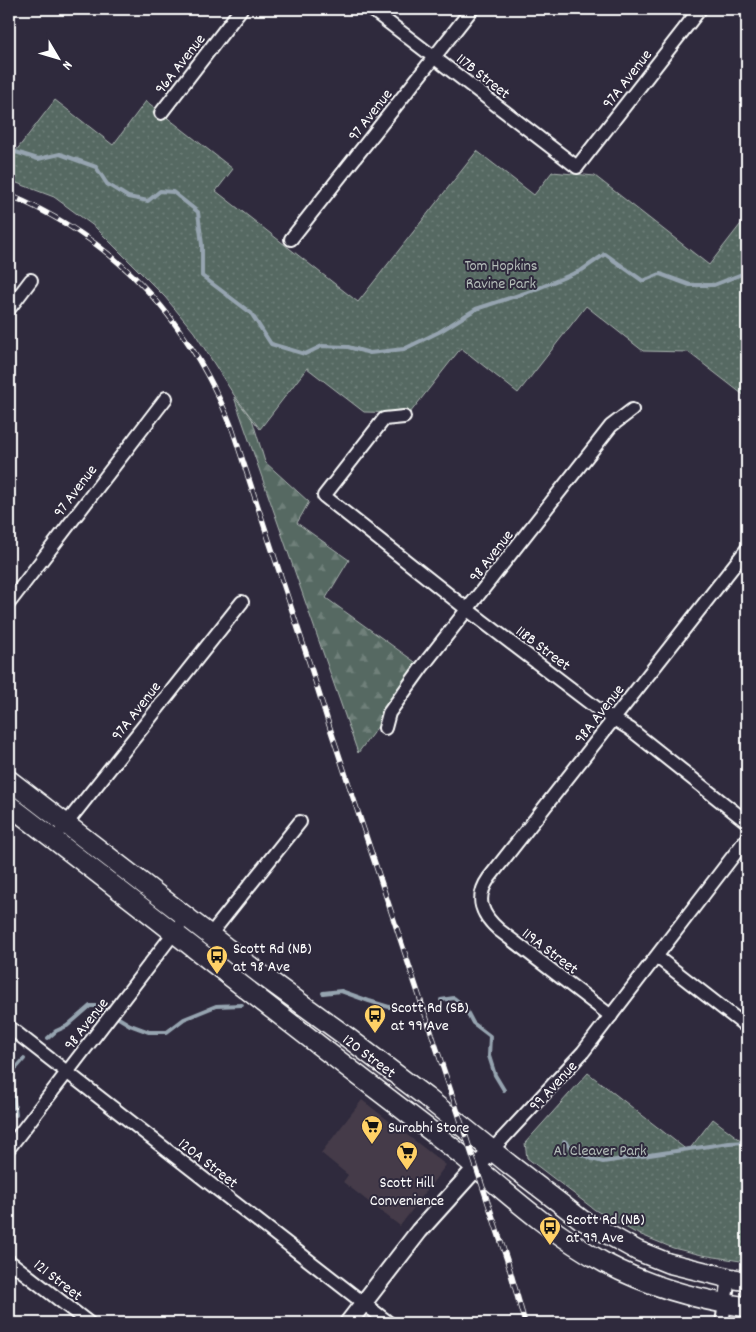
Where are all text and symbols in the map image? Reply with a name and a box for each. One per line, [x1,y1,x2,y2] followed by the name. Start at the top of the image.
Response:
[150,29,212,100] street label: 96A Avenue
[32,32,82,82] north arrow
[597,45,658,114] street label: 97A Avenue
[450,48,515,106] street label: 117B Street
[57,56,77,74] text: N
[343,84,399,147] street label: 97 Avenue
[464,255,538,296] park label: Tom Hopkins Ravine Park
[48,460,104,523] street label: 97 Avenue
[464,525,520,588] street label: 98 Avenue
[510,621,575,677] street label: 118B Street
[106,677,167,746] street label: 97A Avenue
[569,680,631,749] street label: 98A Avenue
[516,923,583,981] street label: 119A Street
[233,938,312,979] place label: Scott Rd (NB) at 98 Ave
[205,944,229,975] bus stop icon: Scott Rd (NB) at 98 Ave
[59,993,115,1056] street label: 98 Avenue
[391,997,469,1038] place label: Scott Rd (SB) at 99 Ave
[363,1003,387,1034] bus stop icon: Scott Rd (SB) at 99 Ave
[337,1029,400,1085] street label: 120 Street
[524,1056,583,1117] street label: 99 Avenue
[360,1114,384,1145] supermarket icon: Surabhi Store
[388,1117,469,1140] place label: Surabhi Store
[173,1133,242,1195] street label: 120A Street
[395,1140,419,1171] supermarket icon: Scott Hill Convenience
[553,1140,647,1163] park label: Al Cleaver Park
[370,1172,444,1213] place label: Scott Hill Convenience
[566,1209,645,1250] place label: Scott Rd (NB) at 99 Ave
[538,1215,562,1246] bus stop icon: Scott Rd (NB) at 99 Ave
[28,1255,87,1307] street label: 121 Street

